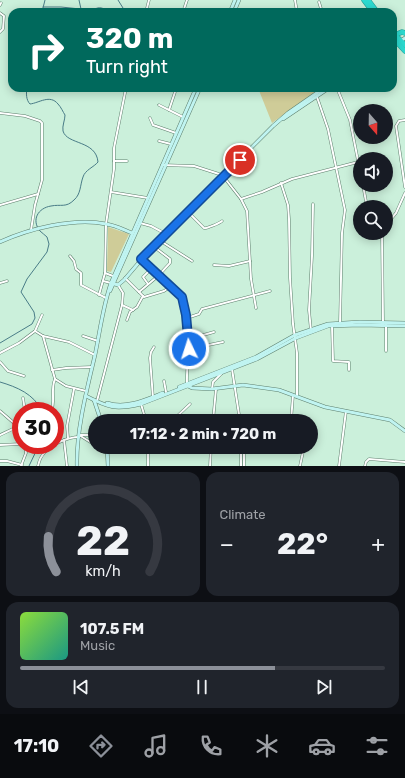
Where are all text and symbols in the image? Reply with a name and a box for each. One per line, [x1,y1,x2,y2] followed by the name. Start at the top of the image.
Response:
[86,22,173,55] text: 320 m
[20,24,72,76] icon: right
[86,56,168,78] text: Turn right
[353,104,393,144] north arrow
[353,104,393,240] map controls
[223,143,257,177] pin
[229,149,251,171] icon: arrive
[353,152,393,192] button: sound
[353,200,393,240] button: search
[168,328,210,370] position arrow
[12,402,64,454] speed limit sign: 30
[130,425,276,443] text: 17:12 · 2 min · 720 m
[220,507,266,522] text: Climate
[76,516,130,565] text: 22
[277,526,328,562] text: 22°
[220,531,234,558] text: −
[371,531,385,558] text: +
[85,563,121,580] text: km/h
[80,620,144,638] text: 107.5 FM
[80,638,115,653] text: Music
[70,676,92,698] icon: previous
[191,676,213,698] icon: pause
[313,676,335,698] icon: next
[87,732,115,760] icon: directions
[142,732,170,760] icon: music
[197,732,225,760] icon: phone
[253,732,281,760] icon: climate
[308,732,336,760] icon: car
[363,732,391,760] icon: filters
[14,735,59,757] text: 17:10

